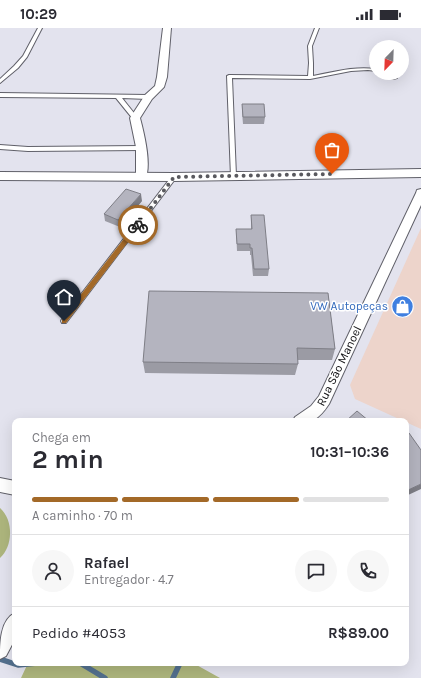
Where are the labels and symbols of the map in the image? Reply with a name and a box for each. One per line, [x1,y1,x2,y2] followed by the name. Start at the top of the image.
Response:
[369,40,409,80] north arrow
[315,133,349,174] pin
[118,205,158,245] courier
[47,280,81,321] pin
[390,293,416,319] shop icon: VW Autopeças
[310,299,388,313] place label: VW Autopeças
[314,324,364,408] street label: Rua São Manoel

